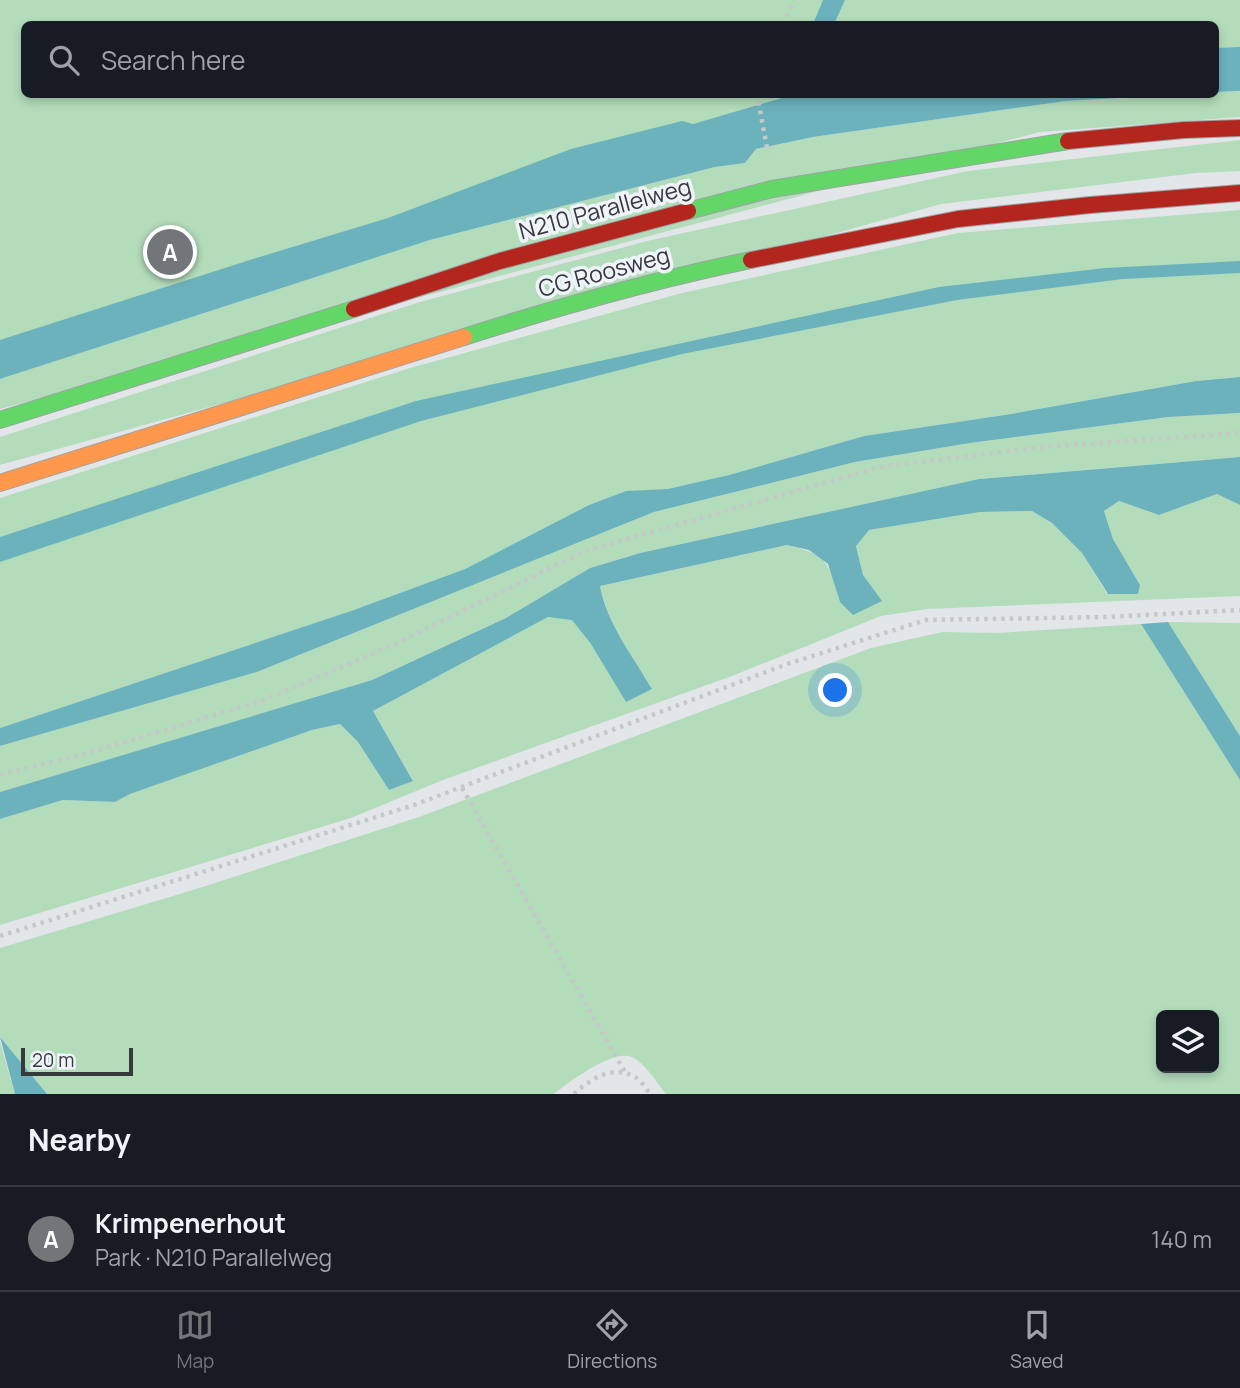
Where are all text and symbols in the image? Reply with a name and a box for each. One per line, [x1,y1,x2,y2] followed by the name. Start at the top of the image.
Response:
[21,21,1219,98] search box
[45,41,83,79] icon: search
[101,42,246,78] text: Search here
[515,170,694,246] street label: N210 Parallelweg
[147,226,193,278] pin: A
[535,238,673,304] street label: CG Roosweg
[818,673,852,707] your location
[1156,1010,1219,1073] map controls
[1156,1010,1219,1073] button: layers
[21,1045,133,1077] scale bar
[32,1047,74,1073] text: 20 m
[28,1119,131,1160] text: Nearby
[95,1205,286,1241] text: Krimpenerhout
[43,1223,59,1255] text: A
[1151,1223,1212,1255] text: 140 m
[95,1241,332,1273] text: Park · N210 Parallelweg
[176,1306,214,1374] tab: Map
[567,1306,657,1374] tab: Directions
[1010,1306,1064,1374] tab: Saved

